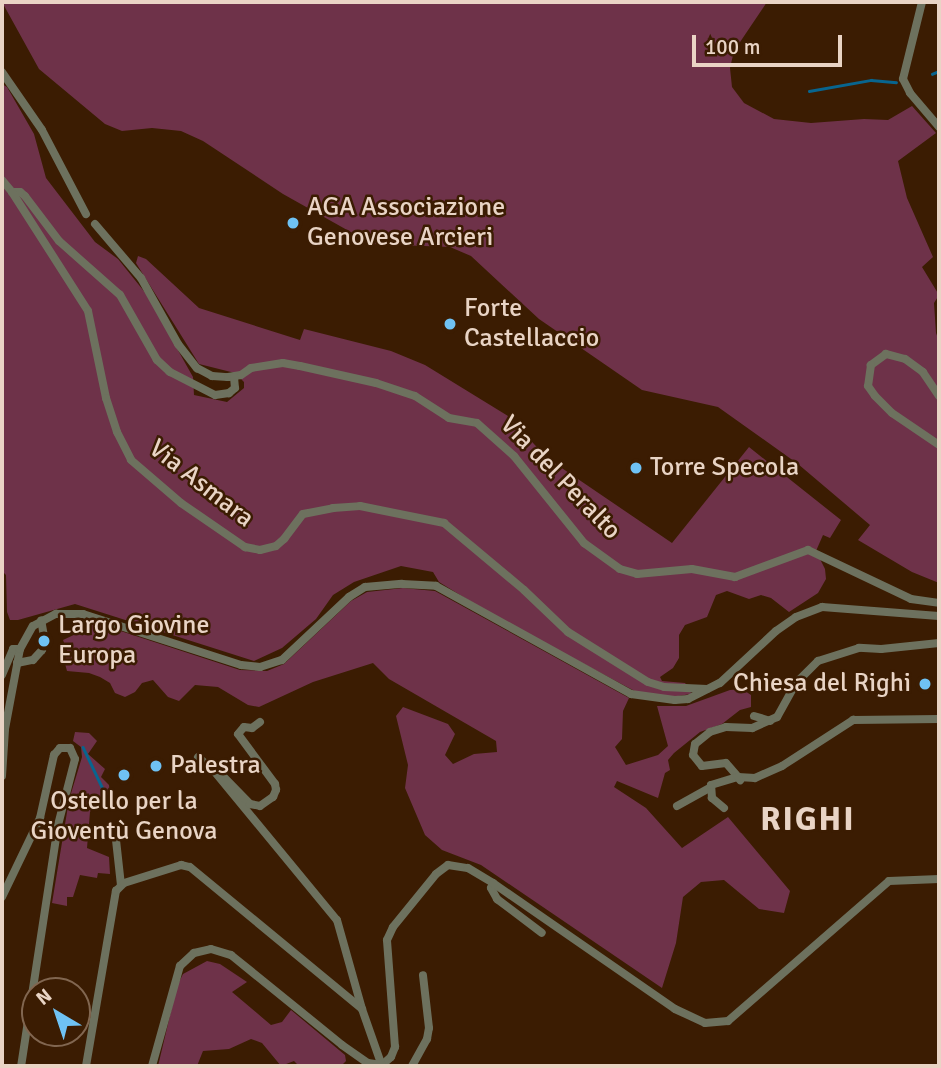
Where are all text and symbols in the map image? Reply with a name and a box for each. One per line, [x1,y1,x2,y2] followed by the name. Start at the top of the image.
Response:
[696,21,846,65] scale bar
[705,34,760,60] text: 100 m
[307,192,505,254] place label: AGA Associazione Genovese Arcieri
[285,215,301,231] marker: AGA Associazione Genovese Arcieri
[464,293,599,354] place label: Forte Castellaccio
[442,316,458,332] marker: Forte Castellaccio
[493,410,627,546] street label: Via del Peralto
[142,433,260,535] street label: Via Asmara
[650,452,799,484] place label: Torre Specola
[628,460,644,476] marker: Torre Specola
[58,610,210,672] place label: Largo Giovine Europa
[36,633,52,649] marker: Largo Giovine Europa
[733,668,911,700] place label: Chiesa del Righi
[917,676,933,692] marker: Chiesa del Righi
[170,750,261,782] place label: Palestra
[148,758,164,774] marker: Palestra
[116,767,132,783] marker: Ostello per la Gioventù Genova
[31,786,217,848] place label: Ostello per la Gioventù Genova
[761,800,855,840] district label: RIGHI
[21,977,91,1047] north arrow
[31,984,57,1011] text: N

